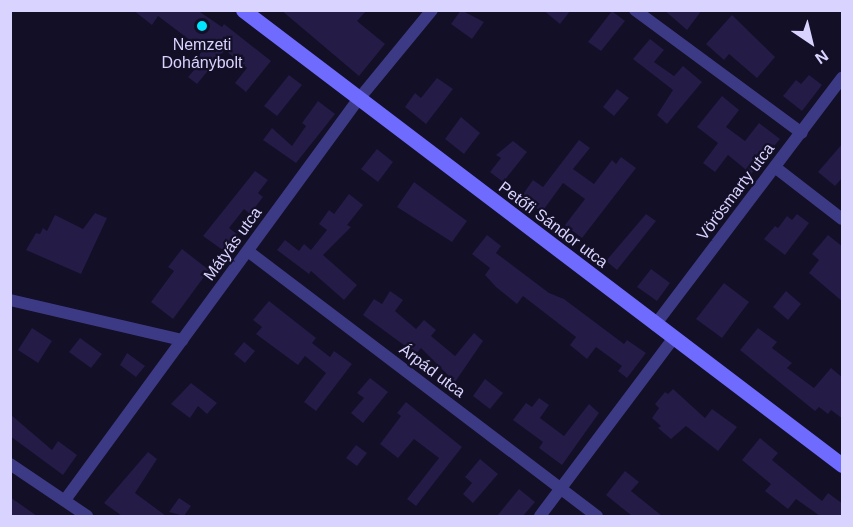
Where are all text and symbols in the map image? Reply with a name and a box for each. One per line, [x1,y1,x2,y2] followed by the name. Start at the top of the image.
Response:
[781,12,841,72] north arrow
[195,19,209,33] marker: Nemzeti Dohánybolt
[162,35,242,73] place label: Nemzeti Dohánybolt
[812,47,831,67] text: N
[693,140,779,244] street label: Vörösmarty utca
[495,178,611,272] street label: Petőfi Sándor utca
[200,203,266,285] street label: Mátyás utca
[395,340,469,402] street label: Árpád utca

